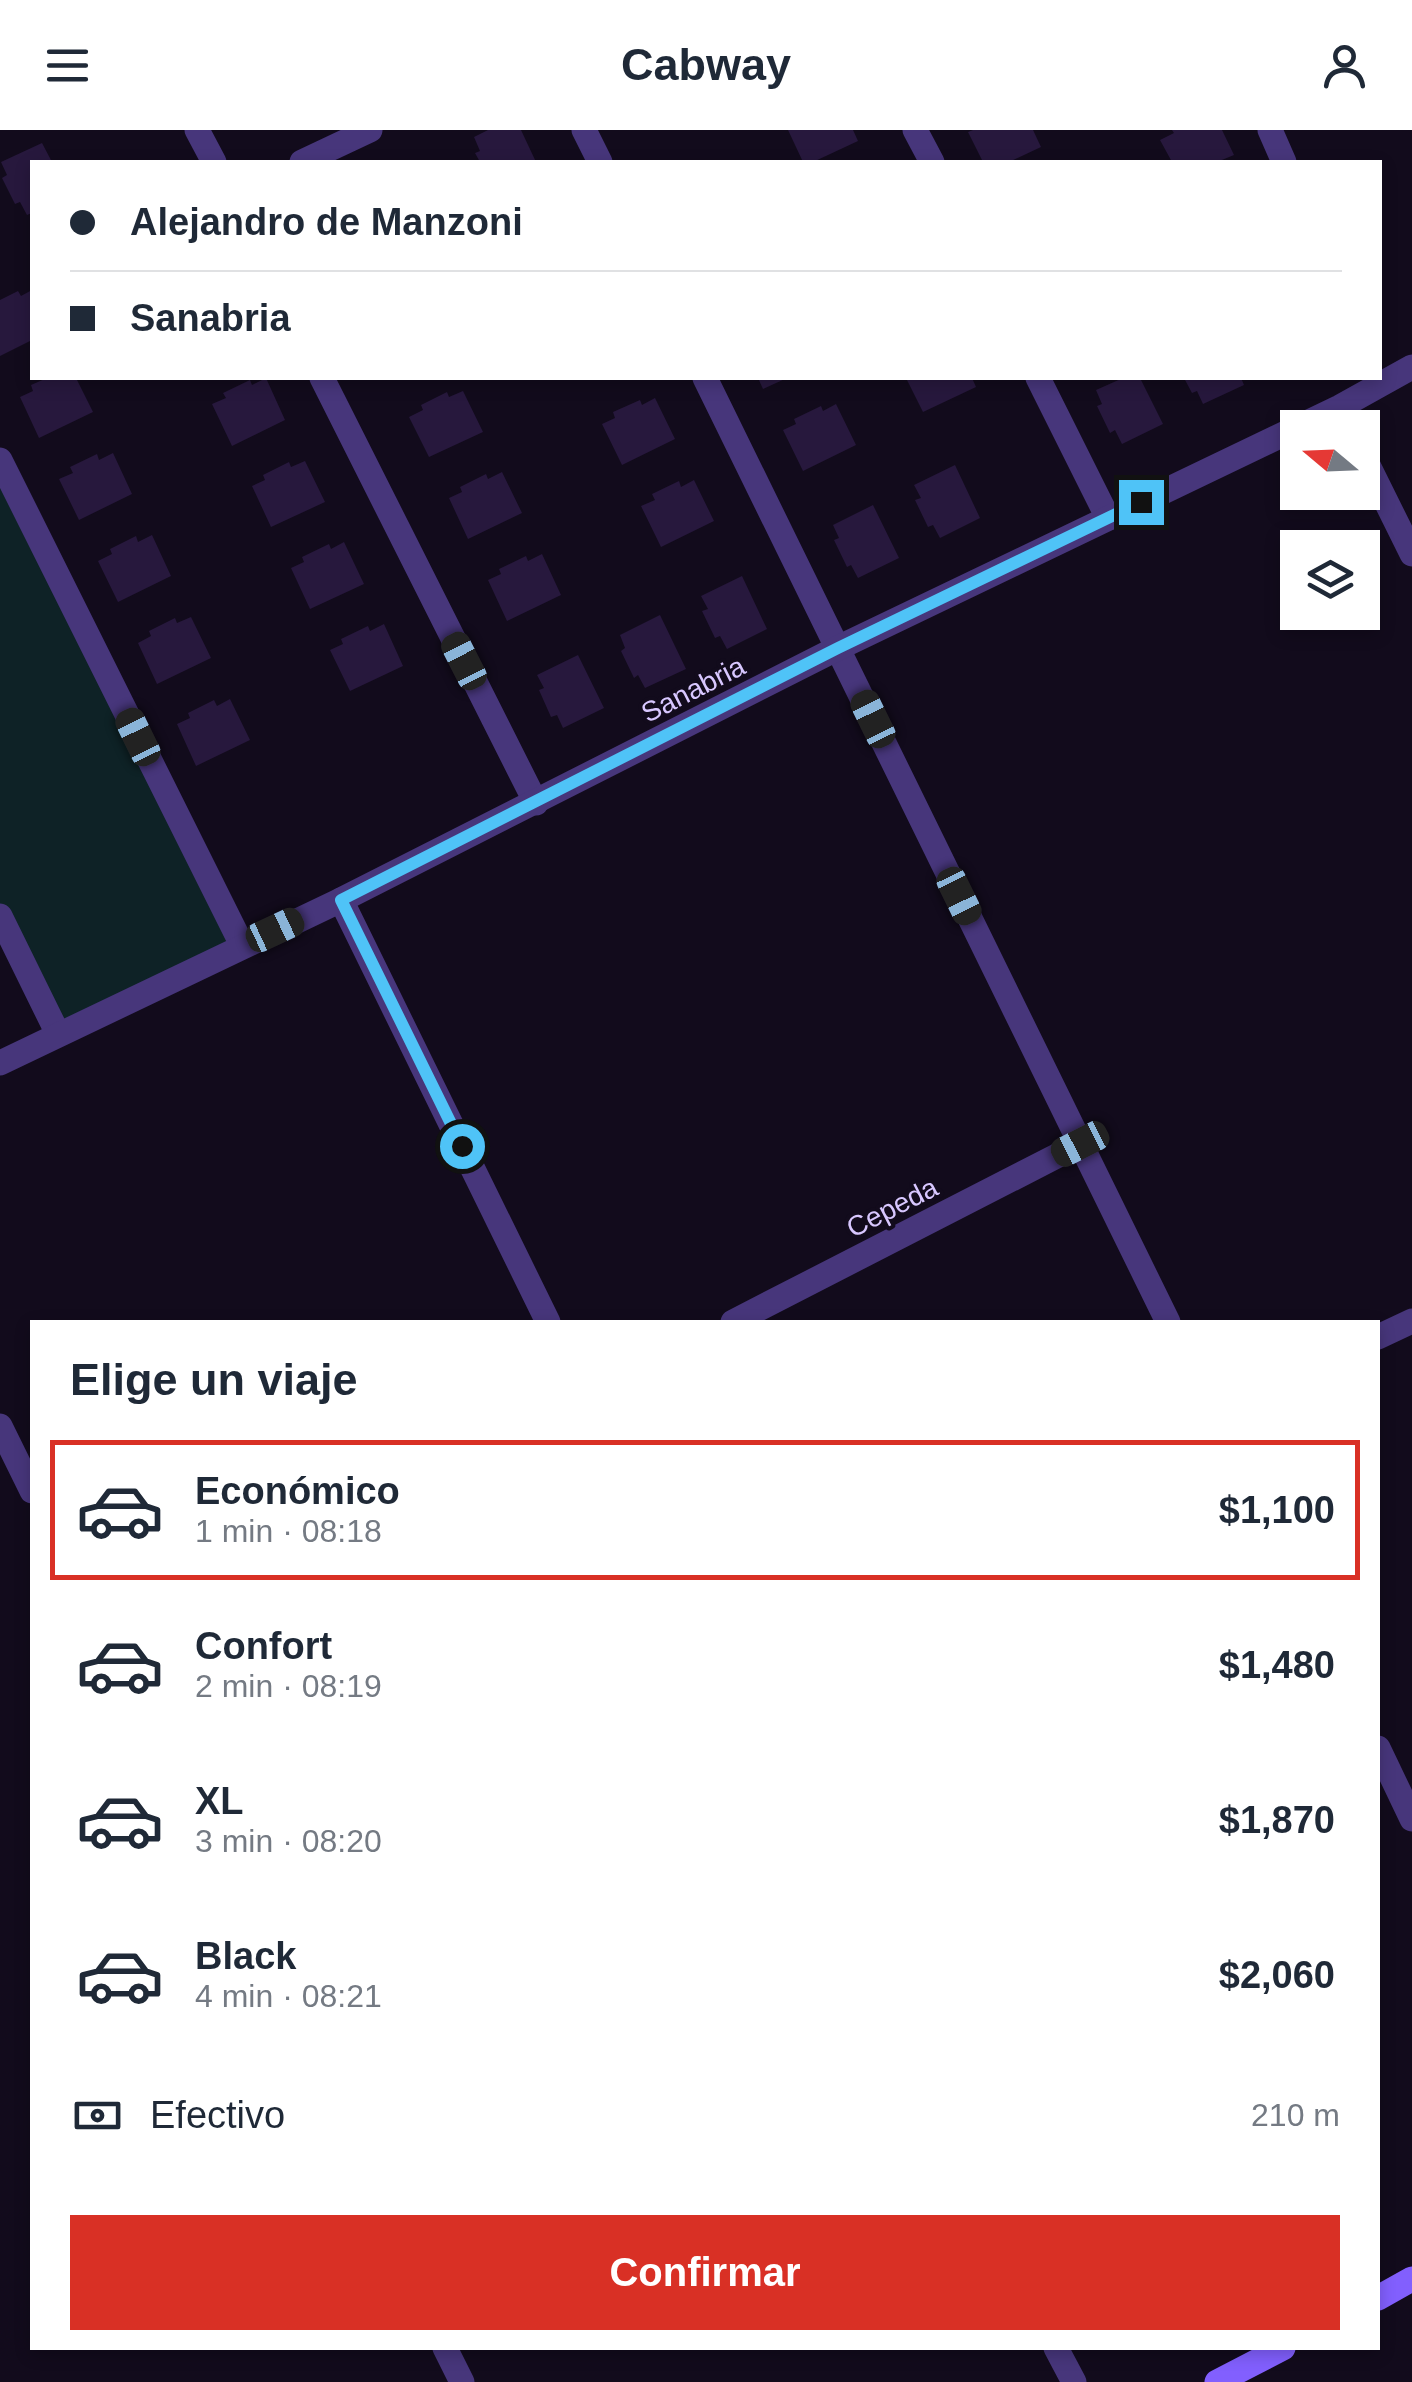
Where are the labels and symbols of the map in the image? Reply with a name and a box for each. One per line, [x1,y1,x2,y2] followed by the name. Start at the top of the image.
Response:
[1280,410,1380,510] north arrow
[1119,480,1164,525] route end
[437,627,491,695] car
[636,650,751,729] street label: Sanabria
[846,685,900,753] car
[111,703,165,771] car
[932,862,986,930] car
[241,904,309,956] car
[1046,1117,1114,1171] car
[440,1124,485,1169] route start
[841,1171,943,1244] street label: Cepeda

